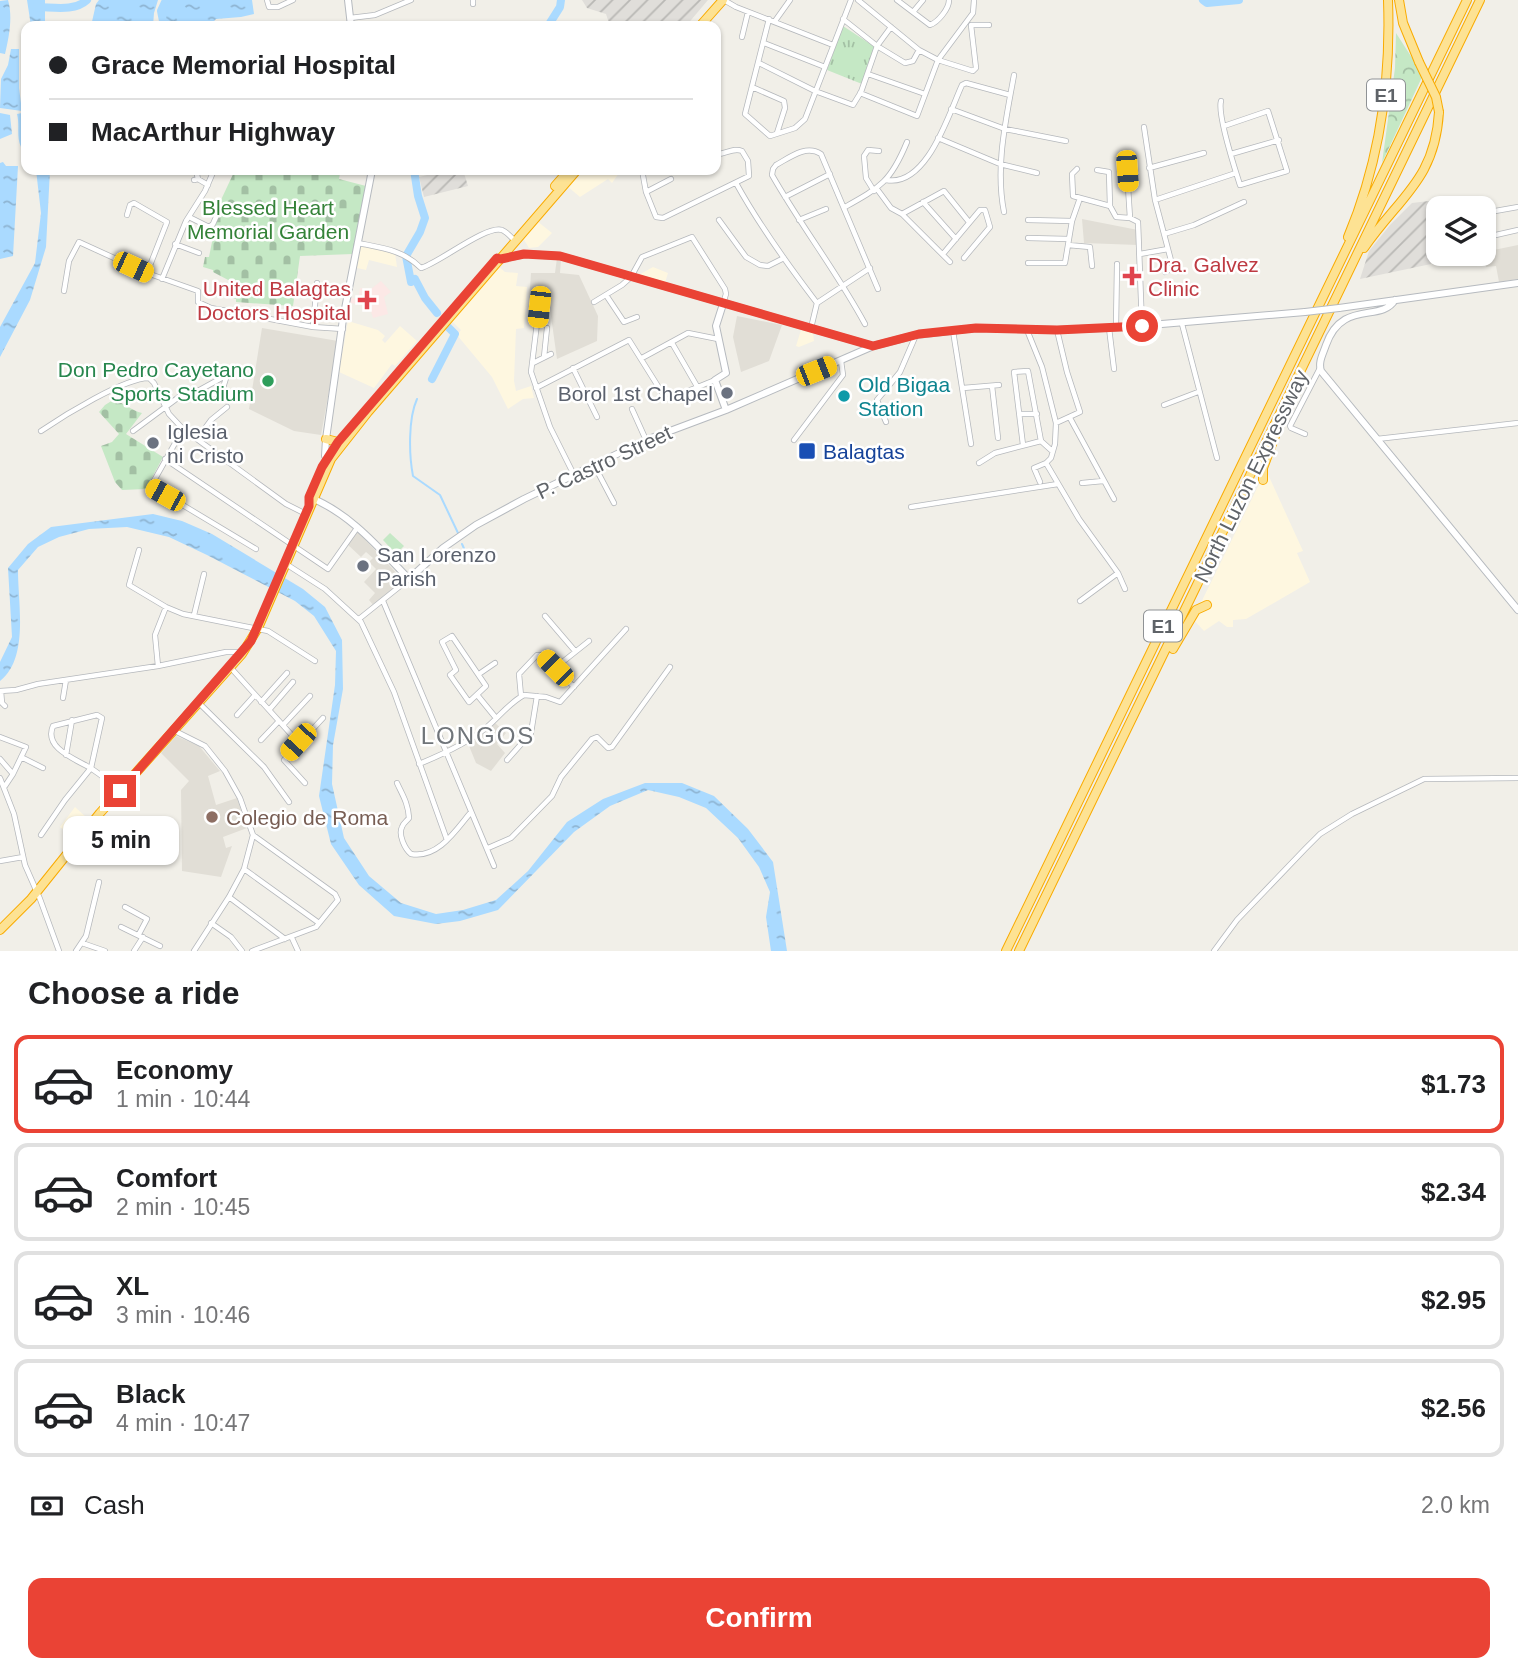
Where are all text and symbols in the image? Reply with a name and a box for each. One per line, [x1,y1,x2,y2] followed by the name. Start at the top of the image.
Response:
[91,50,396,80] text: Grace Memorial Hospital
[1367,80,1405,110] road number: E1
[91,117,335,147] text: MacArthur Highway
[1116,149,1139,193] car
[187,196,349,243] park label: Blessed Heart Memorial Garden
[1426,196,1496,266] map controls
[1426,196,1496,266] button: layers
[110,249,157,285] car
[1148,253,1259,300] place label: Dra. Galvez Clinic
[1122,266,1142,286] marker: Dra. Galvez Clinic
[197,277,351,324] place label: United Balagtas Doctors Hospital
[527,285,552,329] car
[357,290,377,310] marker: United Balagtas Doctors Hospital
[1126,310,1158,342] route start
[793,353,840,389] car
[58,358,254,405] place label: Don Pedro Cayetano Sports Stadium
[1189,366,1313,586] street label: North Luzon Expressway
[260,373,276,389] marker: Don Pedro Cayetano Sports Stadium
[858,373,951,420] place label: Old Bigaa Station
[558,382,713,405] place label: Borol 1st Chapel
[719,385,735,401] marker: Borol 1st Chapel
[836,388,852,404] marker: Old Bigaa Station
[167,420,244,467] place label: Iglesia ni Cristo
[533,421,675,503] street label: P. Castro Street
[145,435,161,451] marker: Iglesia ni Cristo
[823,440,905,463] place label: Balagtas
[797,441,817,461] marker: Balagtas
[142,476,189,514] car
[377,543,496,590] place label: San Lorenzo Parish
[355,558,371,574] marker: San Lorenzo Parish
[1144,610,1182,642] road number: E1
[533,646,578,690] car
[277,719,320,765] car
[421,722,535,749] district label: LONGOS
[104,775,136,807] route end
[226,806,389,829] place label: Colegio de Roma
[204,809,220,825] marker: Colegio de Roma
[62,816,178,864] callout: 5 min
[91,827,151,853] text: 5 min
[28,975,240,1011] text: Choose a ride
[32,1053,95,1116] icon: car
[116,1055,233,1085] text: Economy
[1421,1069,1486,1099] text: $1.73
[116,1086,250,1112] text: 1 min · 10:44
[32,1161,95,1224] icon: car
[116,1163,217,1193] text: Comfort
[1421,1177,1486,1207] text: $2.34
[116,1194,250,1220] text: 2 min · 10:45
[32,1269,95,1332] icon: car
[116,1271,149,1301] text: XL
[1421,1285,1486,1315] text: $2.95
[116,1302,250,1328] text: 3 min · 10:46
[32,1377,95,1440] icon: car
[116,1379,185,1409] text: Black
[1421,1393,1486,1423] text: $2.56
[116,1410,250,1436] text: 4 min · 10:47
[28,1487,66,1525] icon: cash
[84,1490,145,1520] text: Cash
[1421,1492,1490,1518] text: 2.0 km
[28,1578,1490,1658] button: Confirm

